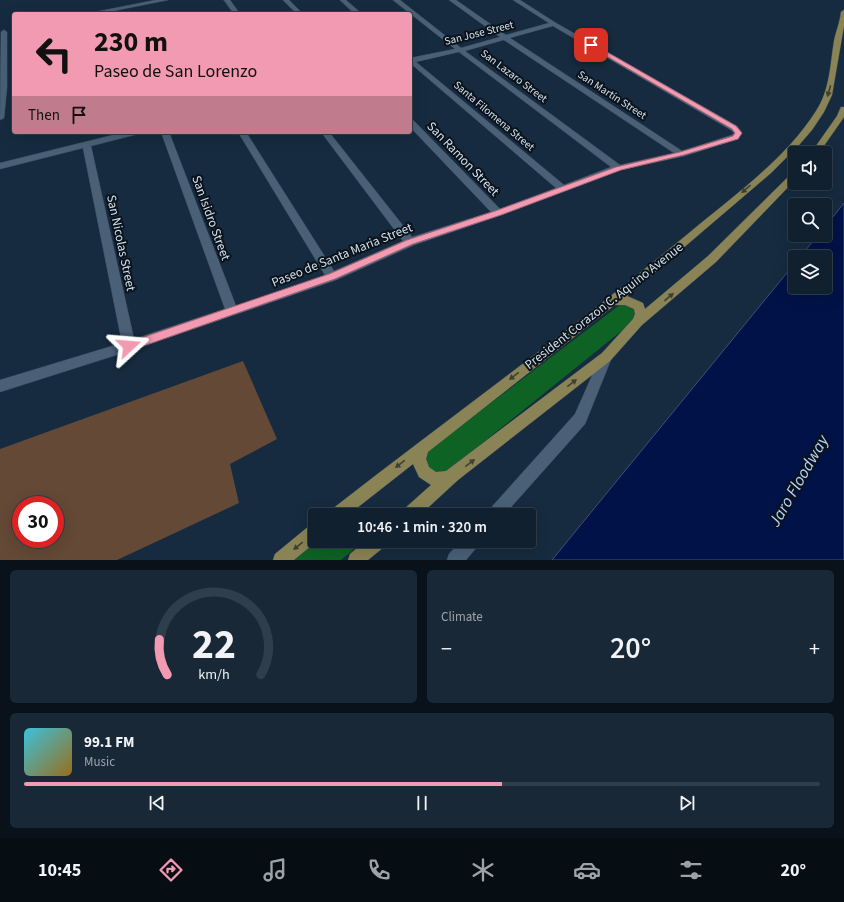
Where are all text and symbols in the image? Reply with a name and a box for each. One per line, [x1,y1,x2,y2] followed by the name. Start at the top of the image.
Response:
[443,17,515,49] street label: San Jose Street
[94,22,168,62] text: 230 m
[28,28,80,80] icon: left
[574,28,608,62] pin
[580,34,602,56] icon: arrive
[478,46,551,106] street label: San Lazaro Street
[94,59,257,84] text: Paseo de San Lorenzo
[575,67,650,123] street label: San Martin Street
[450,78,538,155] street label: Santa Filomena Street
[826,86,832,98] one-way arrow
[68,104,90,126] icon: arrive
[28,105,60,126] text: Then
[423,118,504,201] street label: San Ramon Street
[788,146,832,294] map controls
[788,146,832,190] button: sound
[187,173,235,263] street label: San Isidro Street
[741,184,750,193] one-way arrow
[102,193,140,293] street label: San Nicolas Street
[788,198,832,242] button: search
[269,218,416,292] street label: Paseo de Santa Maria Street
[521,238,687,374] street label: President Corazon C. Aquino Avenue
[788,250,832,294] button: layers
[664,292,675,301] one-way arrow
[108,325,150,367] position arrow
[509,372,520,381] one-way arrow
[567,378,578,387] one-way arrow
[763,430,836,532] water label: Jaro Floodway
[464,458,475,467] one-way arrow
[394,460,405,468] one-way arrow
[12,496,64,548] speed limit sign: 30
[357,517,487,538] text: 10:46 · 1 min · 320 m
[292,542,303,550] one-way arrow
[441,608,483,626] text: Climate
[192,614,235,674] text: 22
[610,627,651,670] text: 20°
[441,633,452,665] text: −
[809,633,820,665] text: +
[198,663,229,684] text: km/h
[84,732,135,753] text: 99.1 FM
[84,753,115,771] text: Music
[146,792,168,814] icon: previous
[411,792,433,814] icon: pause
[676,792,698,814] icon: next
[157,856,185,884] icon: directions
[261,856,289,884] icon: music
[365,856,393,884] icon: phone
[469,856,497,884] icon: climate
[573,856,601,884] icon: car
[677,856,705,884] icon: filters
[38,858,81,883] text: 10:45
[780,858,806,883] text: 20°

